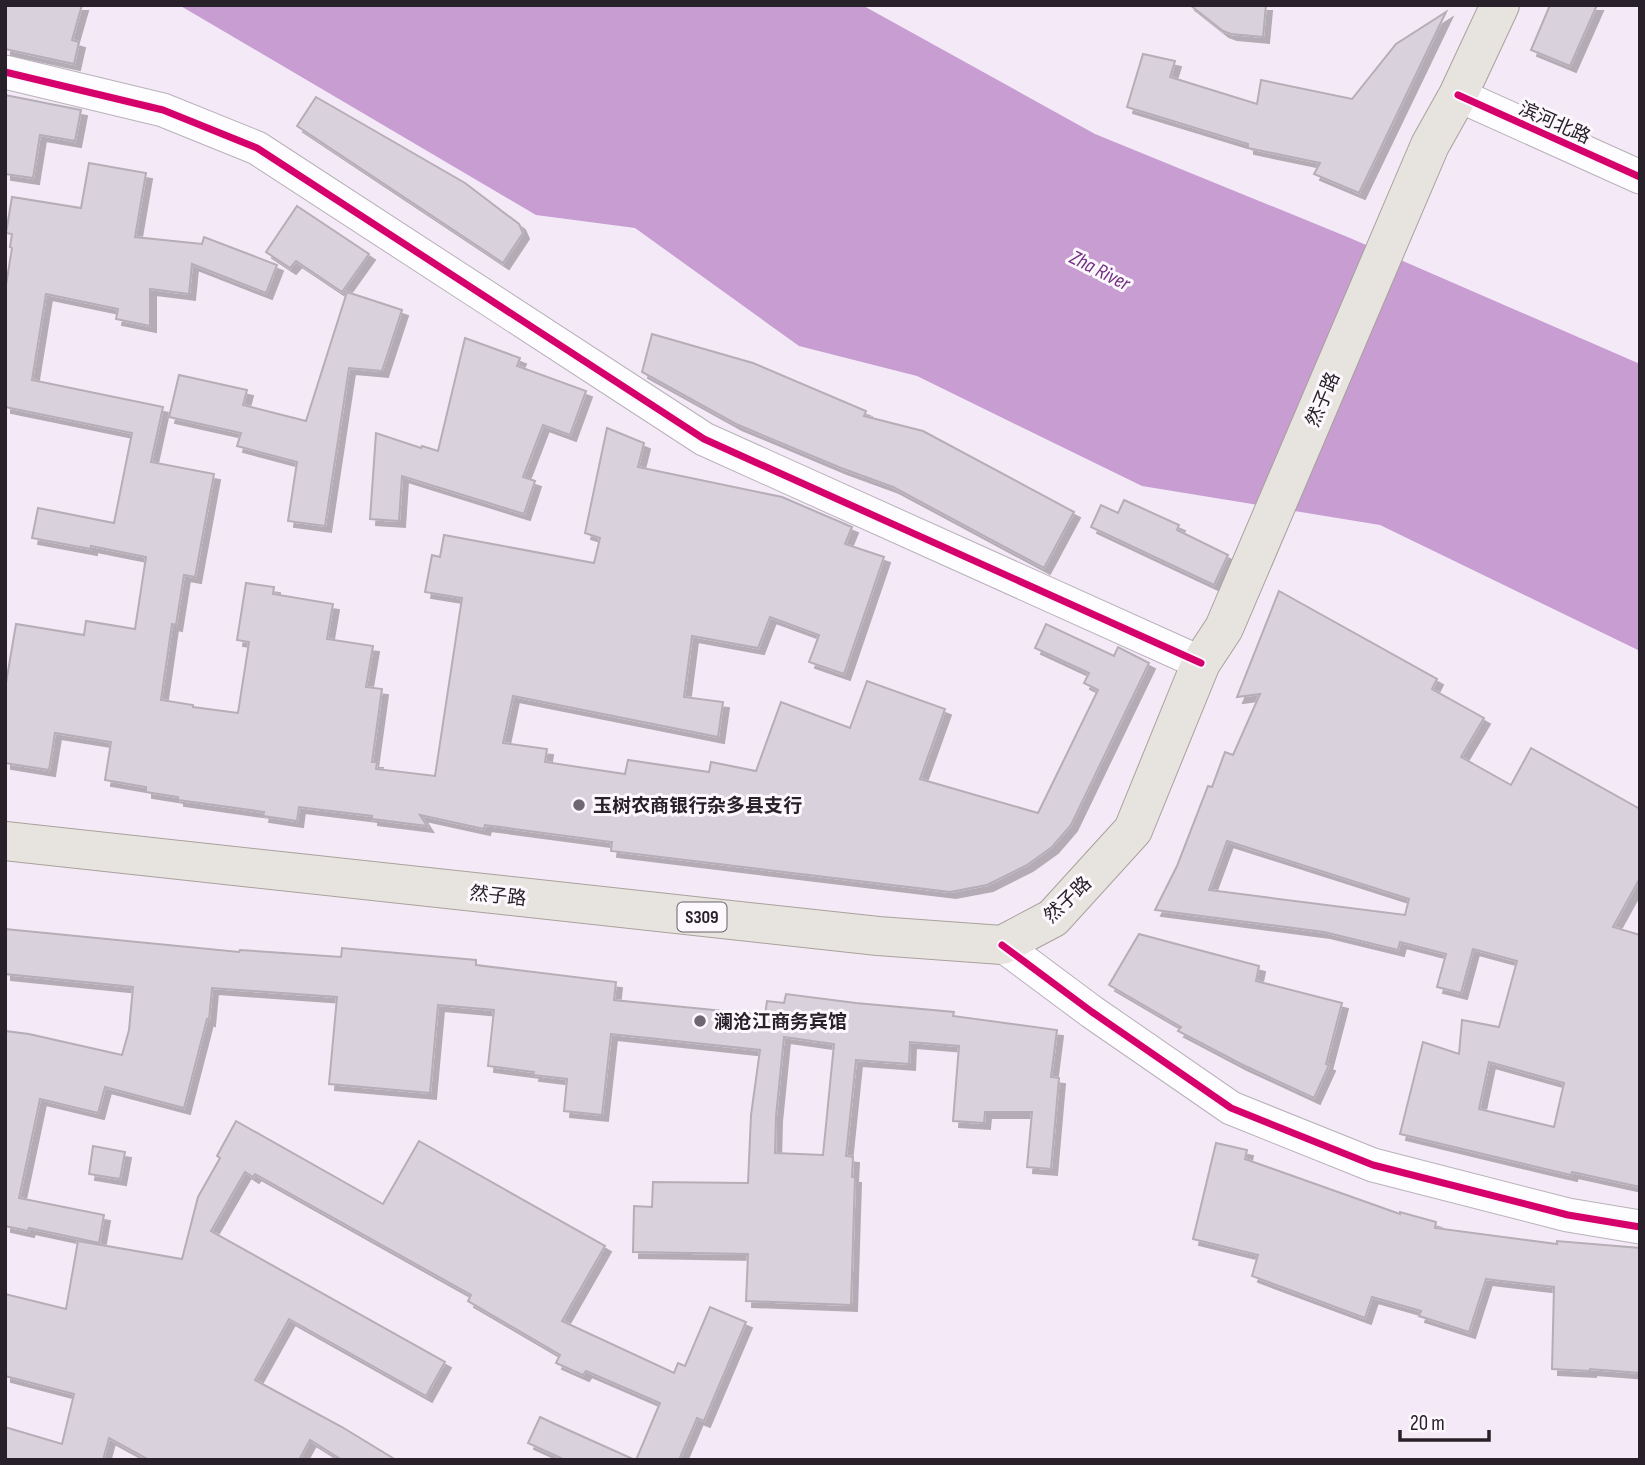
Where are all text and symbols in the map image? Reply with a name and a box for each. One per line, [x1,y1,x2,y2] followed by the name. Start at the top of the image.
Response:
[1515,97,1594,149] street label: 滨河北路
[1065,244,1135,297] water label: Zha River
[1302,369,1345,430] street label: 然子路
[593,795,802,818] place label: 玉树农商银行杂多县支行
[571,797,587,813] marker: 玉树农商银行杂多县支行
[1040,872,1097,928] street label: 然子路
[468,882,527,911] street label: 然子路
[678,902,726,932] road number: S309
[714,1011,847,1034] place label: 澜沧江商务宾馆
[692,1013,708,1029] marker: 澜沧江商务宾馆
[1400,1398,1489,1442] scale bar
[1410,1411,1445,1436] text: 20 m

